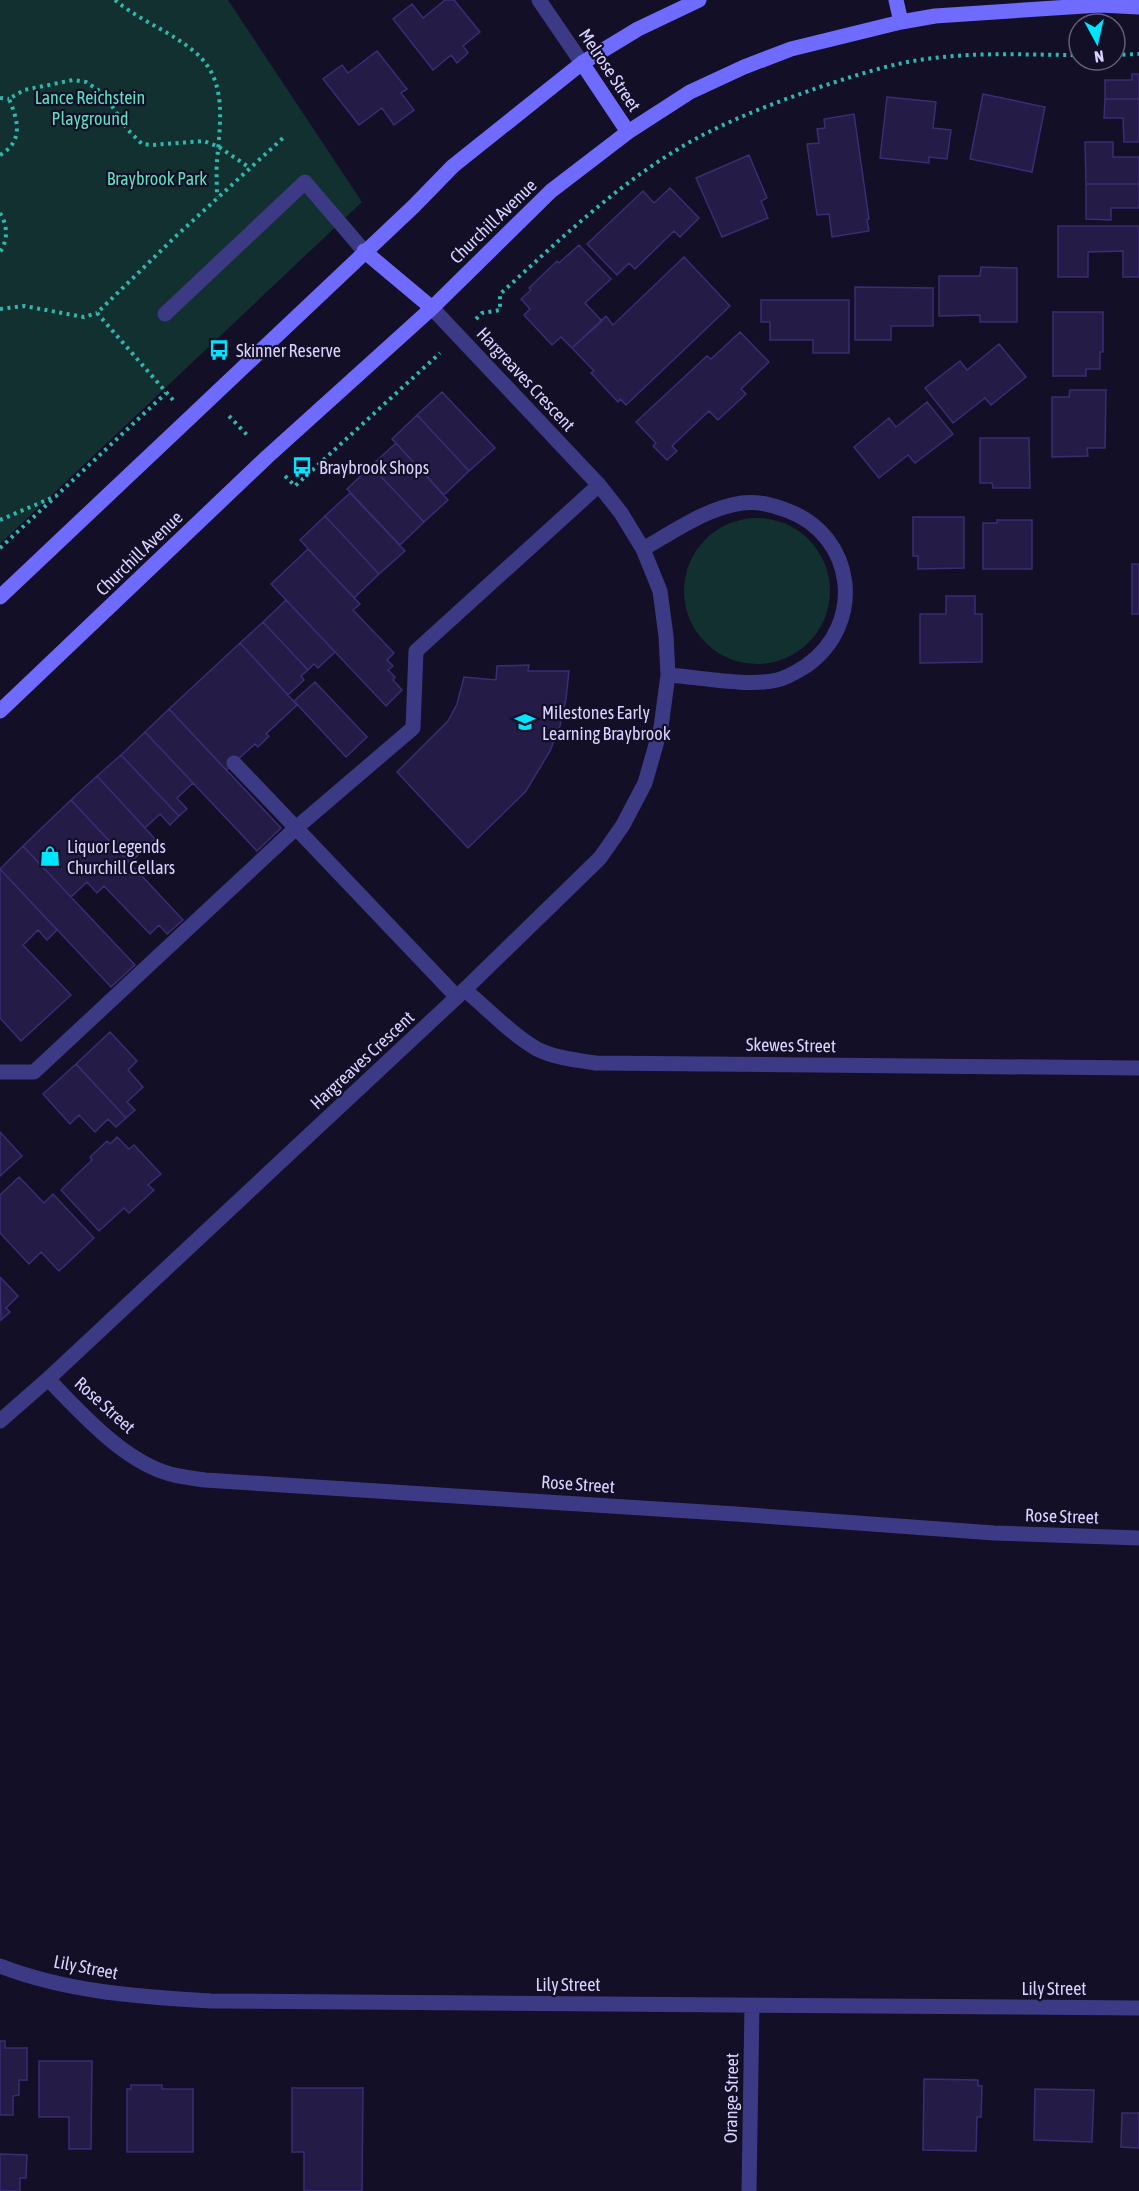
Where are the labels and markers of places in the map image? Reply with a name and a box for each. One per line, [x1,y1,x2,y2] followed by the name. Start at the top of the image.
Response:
[207,338,231,362] bus stop icon: Skinner Reserve
[236,340,341,361] place label: Skinner Reserve
[290,455,314,479] bus stop icon: Braybrook Shops
[319,457,429,478] place label: Braybrook Shops
[542,702,671,744] place label: Milestones Early Learning Braybrook
[513,710,537,734] school or university icon: Milestones Early Learning Braybrook
[67,836,175,878] place label: Liquor Legends Churchill Cellars
[38,844,62,868] shop icon: Liquor Legends Churchill Cellars

